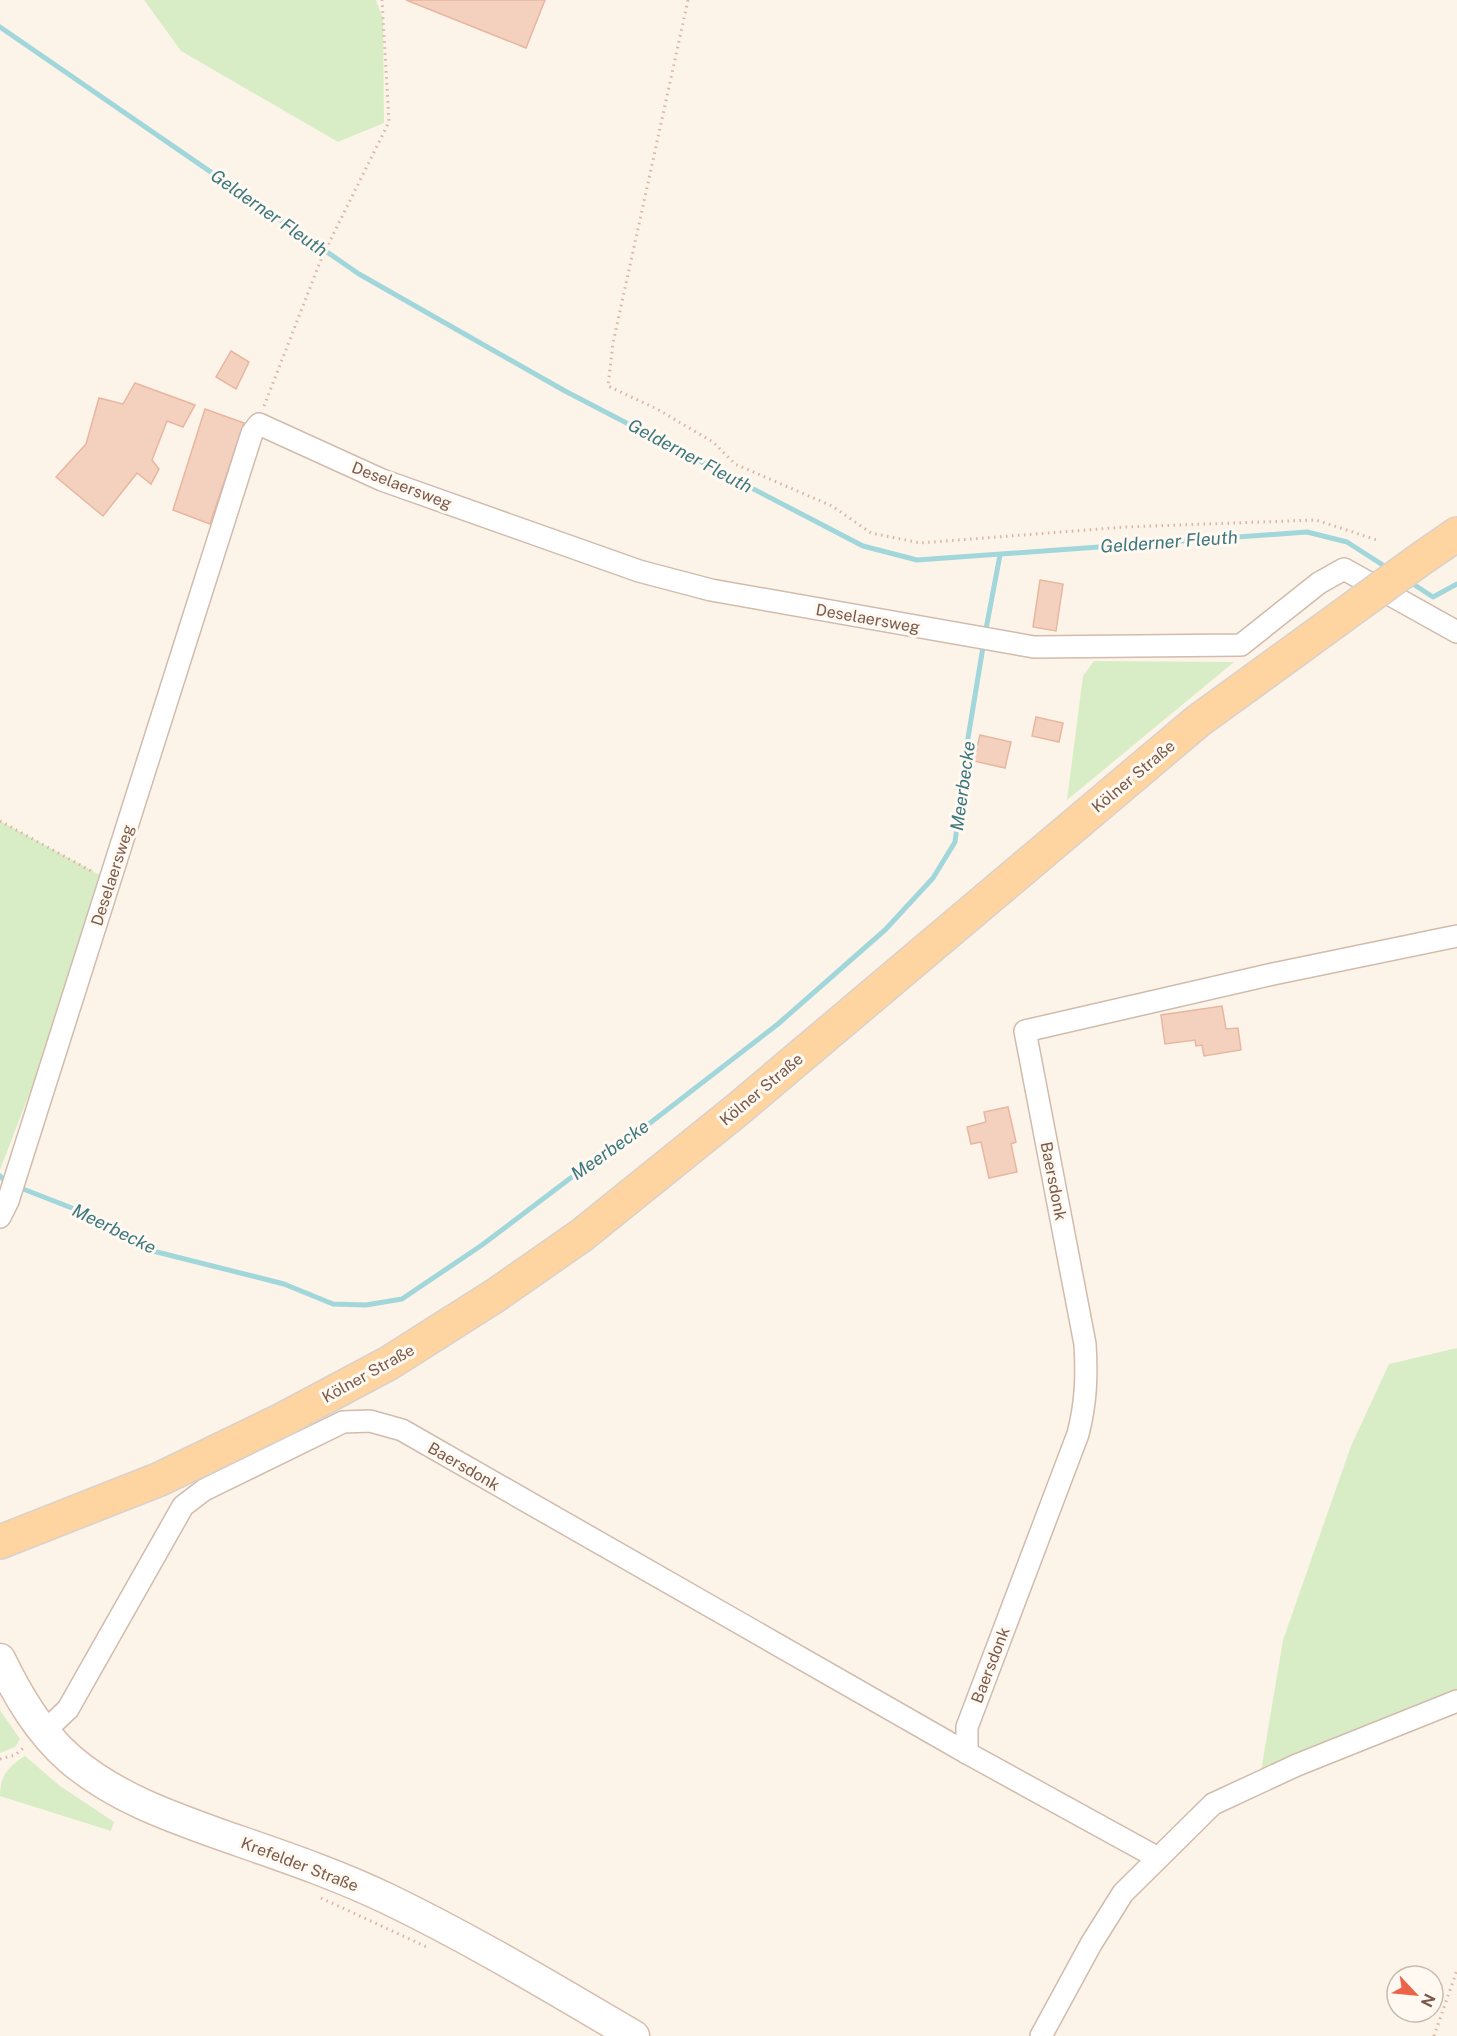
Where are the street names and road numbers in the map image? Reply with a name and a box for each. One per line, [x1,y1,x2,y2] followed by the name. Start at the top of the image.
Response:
[349,458,455,513] street label: Deselaersweg
[814,600,922,637] street label: Deselaersweg
[1088,736,1179,817] street label: Kölner Straße
[87,822,138,928] street label: Deselaersweg
[716,1049,807,1130] street label: Kölner Straße
[1037,1140,1070,1222] street label: Baersdonk
[319,1340,418,1407] street label: Kölner Straße
[424,1438,503,1495] street label: Baersdonk
[967,1625,1014,1706] street label: Baersdonk
[238,1833,361,1896] street label: Krefelder Straße

